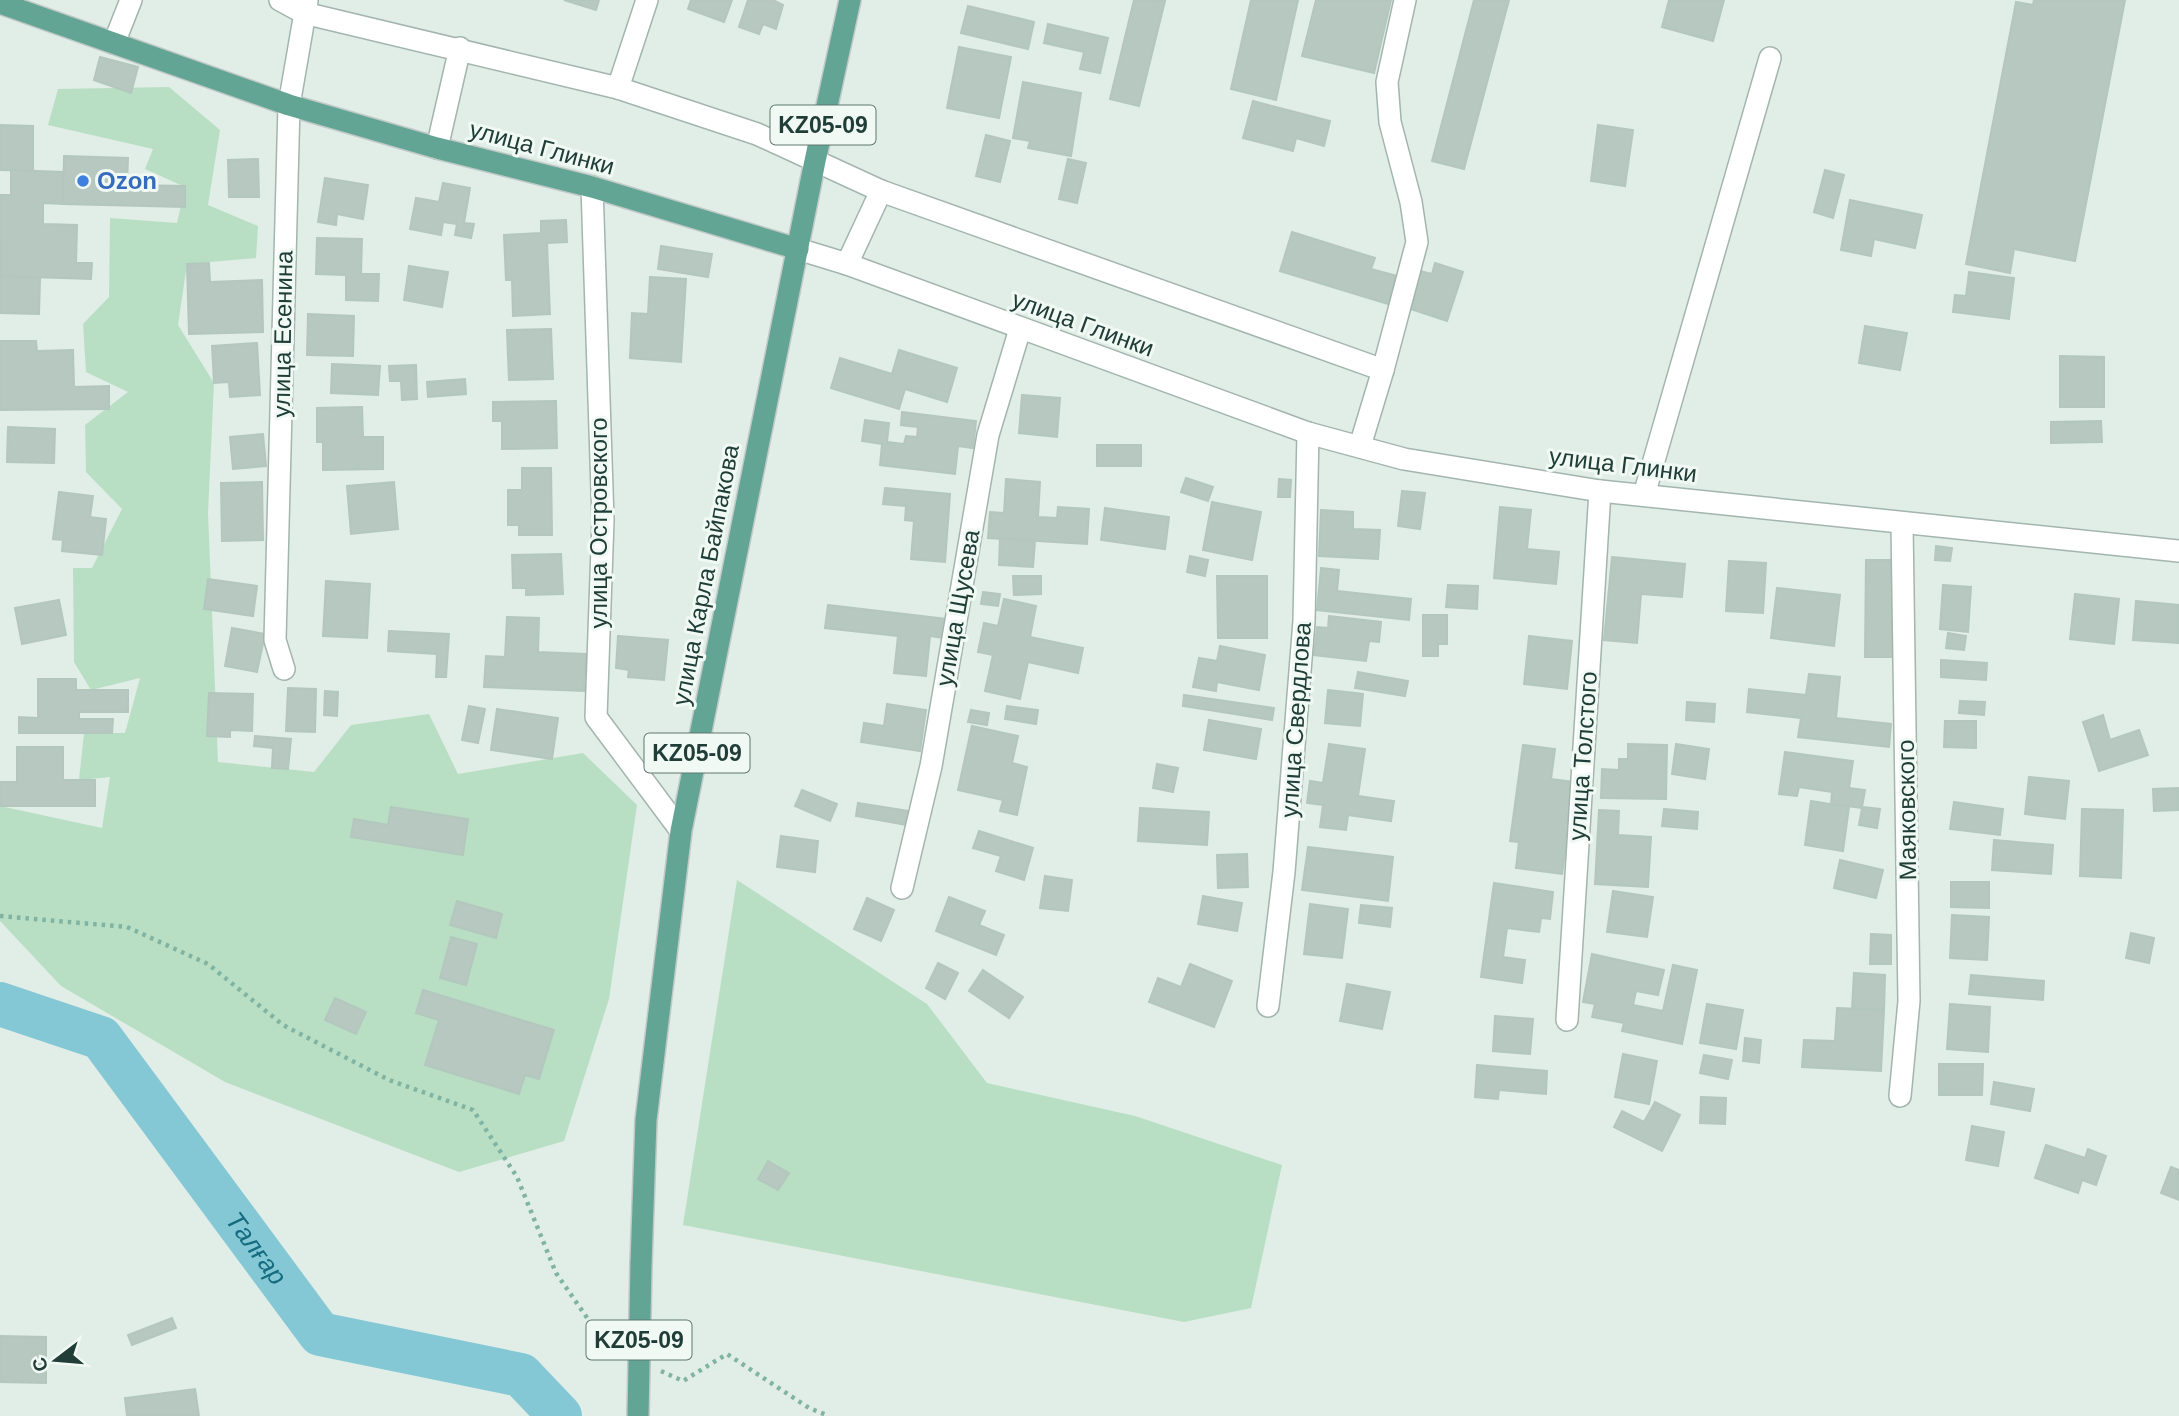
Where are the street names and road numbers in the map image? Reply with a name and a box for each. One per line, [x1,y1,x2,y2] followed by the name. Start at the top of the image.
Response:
[770,106,876,144] road number: KZ05-09
[467,115,618,180] street label: улица Глинки
[268,250,297,418] street label: улица Есенина
[1009,285,1158,362] street label: улица Глинки
[585,417,612,629] street label: улица Островского
[667,441,744,708] street label: улица Карла Байпакова
[1548,442,1699,487] street label: улица Глинки
[930,527,985,688] street label: улица Щусева
[1275,621,1316,819] street label: улица Свердлова
[1563,670,1602,842] street label: улица Толстого
[644,734,750,772] road number: KZ05-09
[1892,739,1921,881] street label: Маяковского
[586,1320,692,1359] road number: KZ05-09

